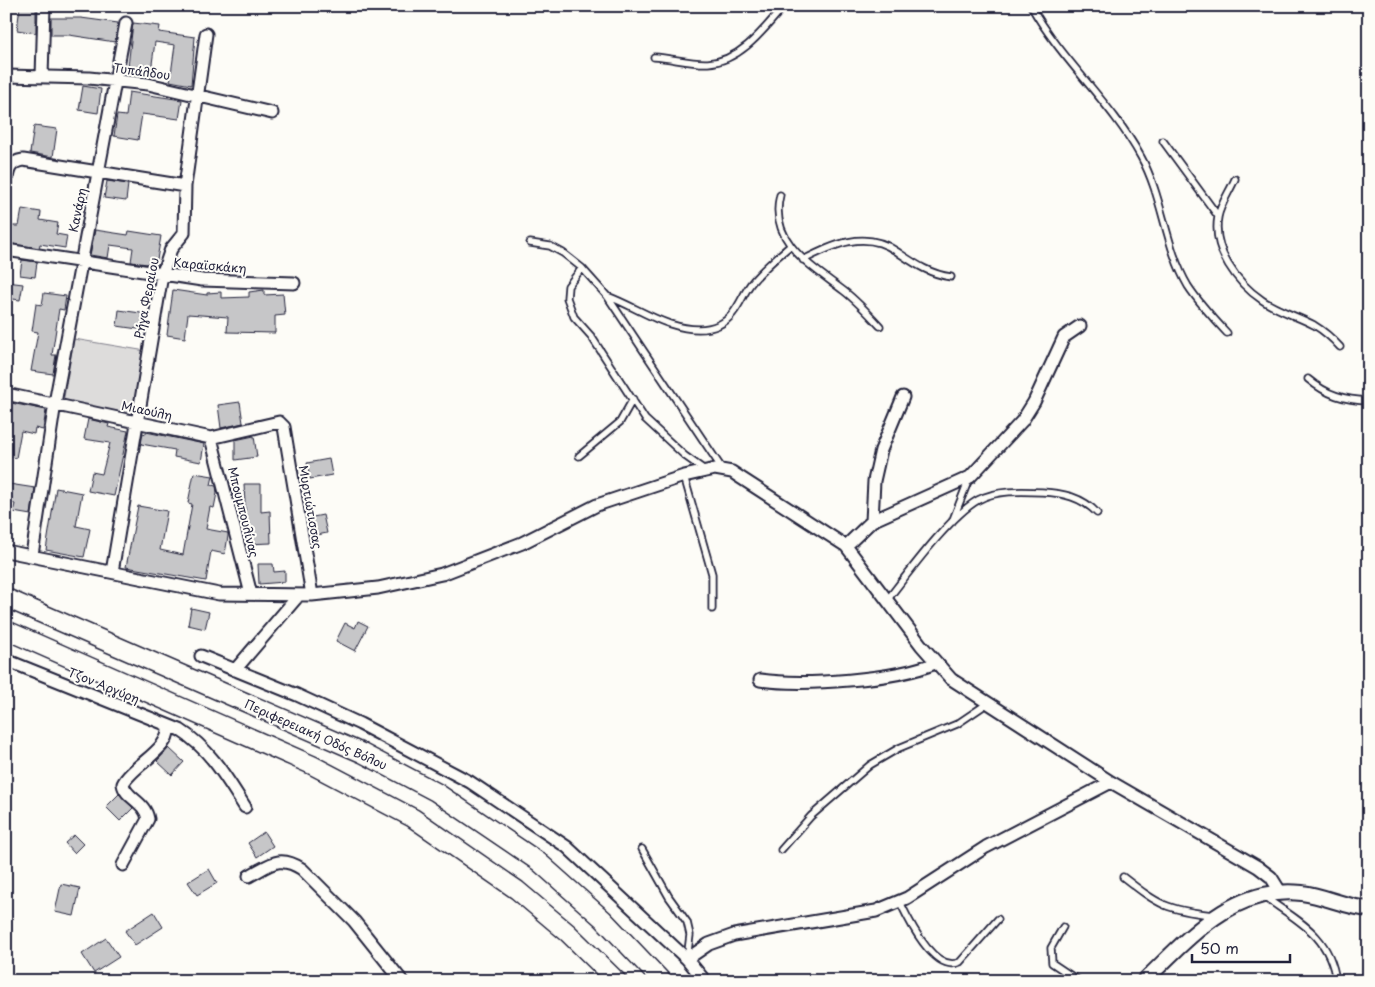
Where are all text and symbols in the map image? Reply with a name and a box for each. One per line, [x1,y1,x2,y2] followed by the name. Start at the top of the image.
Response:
[113,58,172,84] street label: Τυπάλδου
[64,186,90,234] street label: Κανάρη
[173,253,247,277] street label: Καραϊσκάκη
[129,256,163,340] street label: Ρήγα Φεραίου
[120,396,174,424] street label: Μιαούλη
[295,464,327,550] street label: Μυρτιώτισσας
[224,465,264,559] street label: Μπουμπουλίνας
[66,662,142,708] street label: Τζον Αργύρη
[242,694,390,774] street label: Περιφερειακή Οδός Βόλου
[1192,932,1290,964] scale bar
[1200,936,1239,959] text: 50 m

